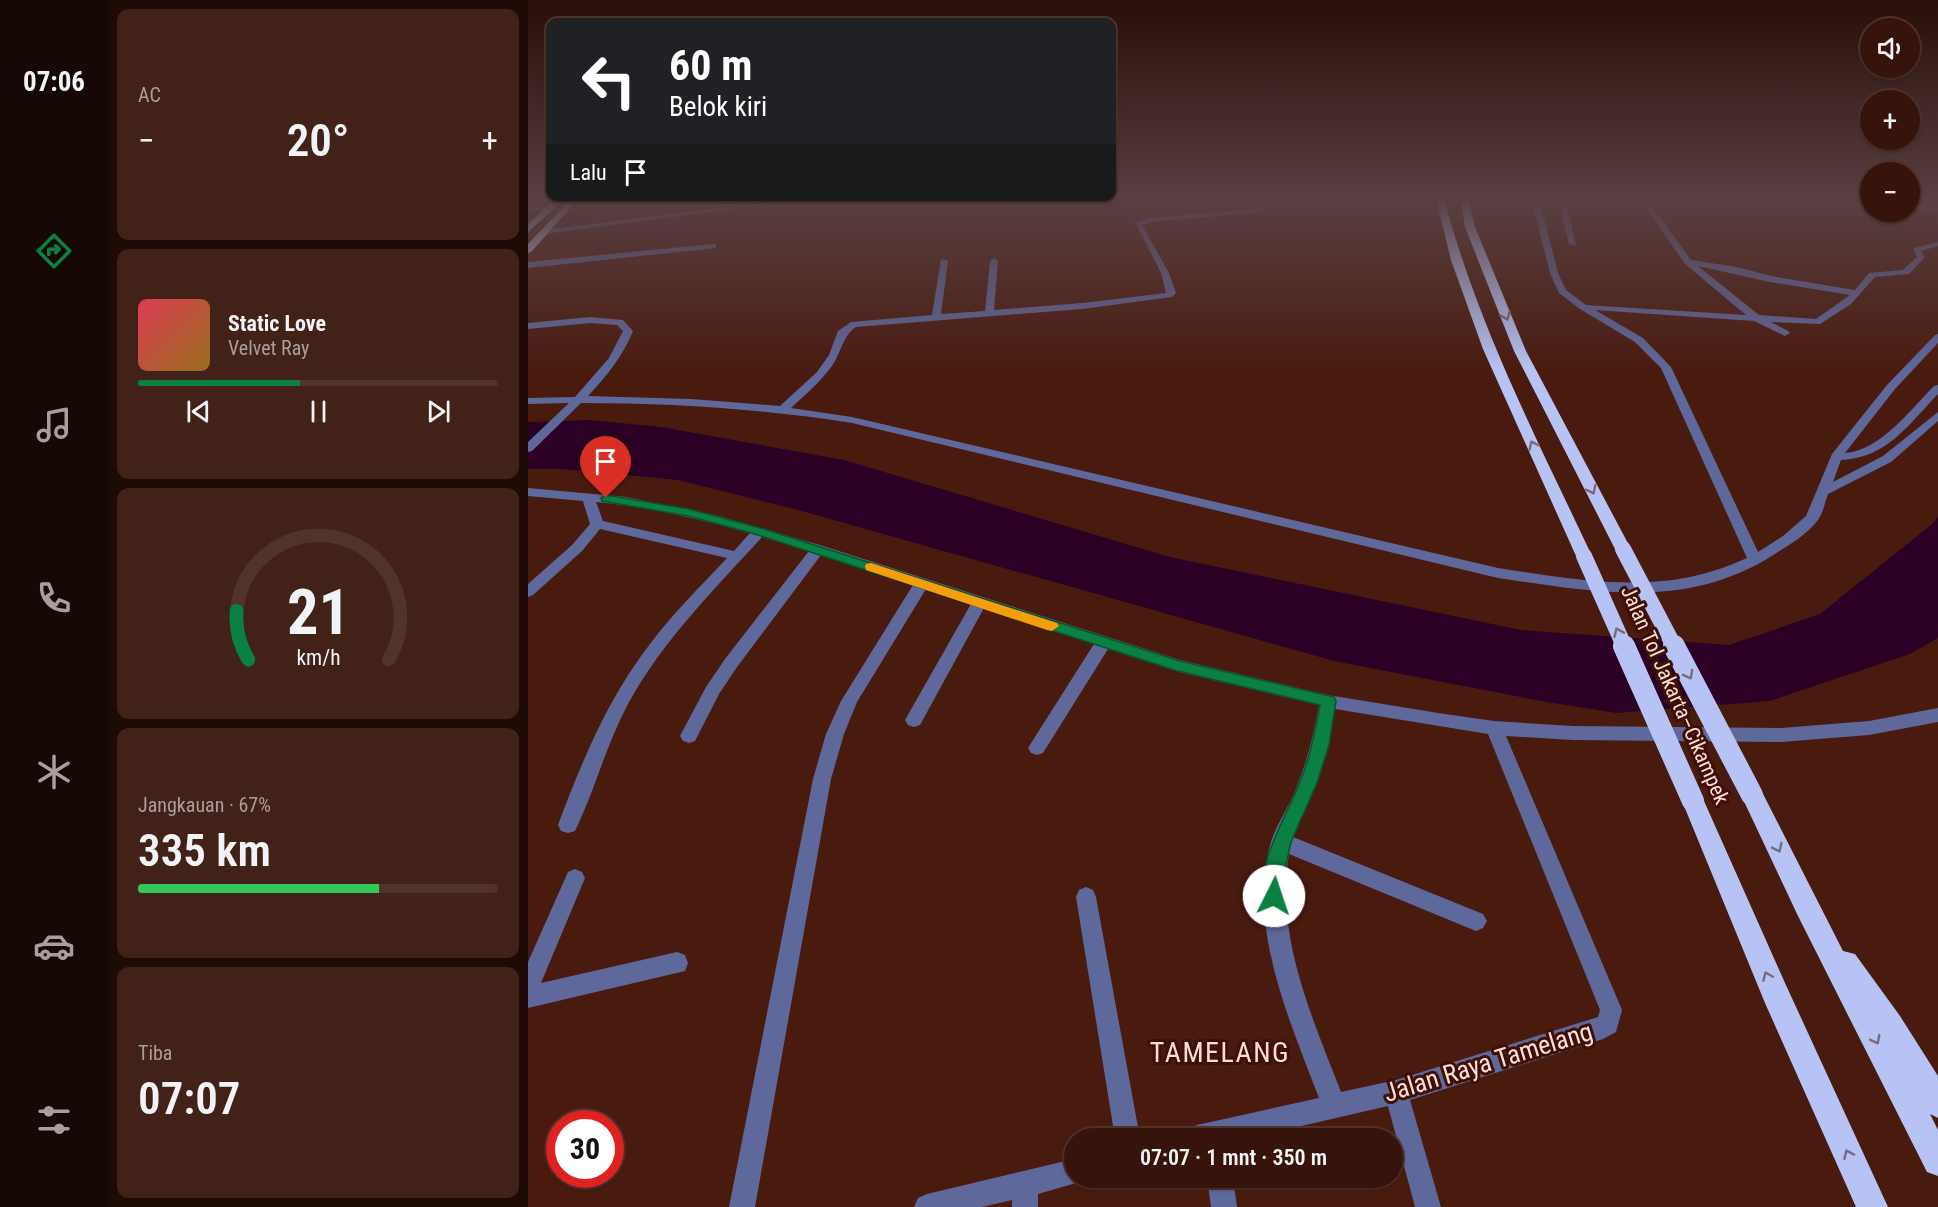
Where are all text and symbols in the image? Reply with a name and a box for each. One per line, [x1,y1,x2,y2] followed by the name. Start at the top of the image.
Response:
[1860,18,1920,222] map controls
[1860,18,1920,78] button: sound
[669,41,752,90] text: 60 m
[570,42,648,120] icon: left
[23,66,85,98] text: 07:06
[138,83,161,107] text: AC
[1860,90,1920,150] button: +
[669,91,767,123] text: Belok kiri
[287,114,349,167] text: 20°
[138,121,155,160] text: −
[482,121,498,160] text: +
[619,156,652,189] icon: arrive
[570,160,607,185] text: Lalu
[1860,162,1920,222] button: −
[33,230,75,272] icon: directions
[1499,309,1511,320] one-way arrow
[228,311,326,336] text: Static Love
[228,336,309,360] text: Velvet Ray
[182,395,215,428] icon: previous
[302,395,335,428] icon: pause
[422,395,455,428] icon: next
[33,404,75,446] icon: music
[580,436,631,498] pin
[1528,441,1540,452] one-way arrow
[589,445,622,478] icon: arrive
[1585,484,1596,495] one-way arrow
[33,577,75,619] icon: phone
[286,577,350,650] text: 21
[1616,582,1734,808] street label: Jalan Tol Jakarta–Cikampek
[1613,628,1625,639] one-way arrow
[296,646,340,671] text: km/h
[1682,669,1693,679] one-way arrow
[33,751,75,793] icon: climate
[138,793,271,817] text: Jangkauan · 67%
[138,824,271,877] text: 335 km
[1770,841,1782,852] one-way arrow
[1242,864,1306,928] position arrow
[33,925,75,967] icon: car
[1763,971,1775,982] one-way arrow
[1380,1016,1596,1108] street label: Jalan Raya Tamelang
[1868,1034,1880,1045] one-way arrow
[1150,1036,1290,1069] district label: TAMELANG
[138,1041,172,1065] text: Tiba
[138,1072,240,1125] text: 07:07
[33,1099,75,1141] icon: filters
[546,1110,624,1188] speed limit sign: 30
[1140,1145,1327,1170] text: 07:07 · 1 mnt · 350 m
[1843,1149,1855,1160] one-way arrow

